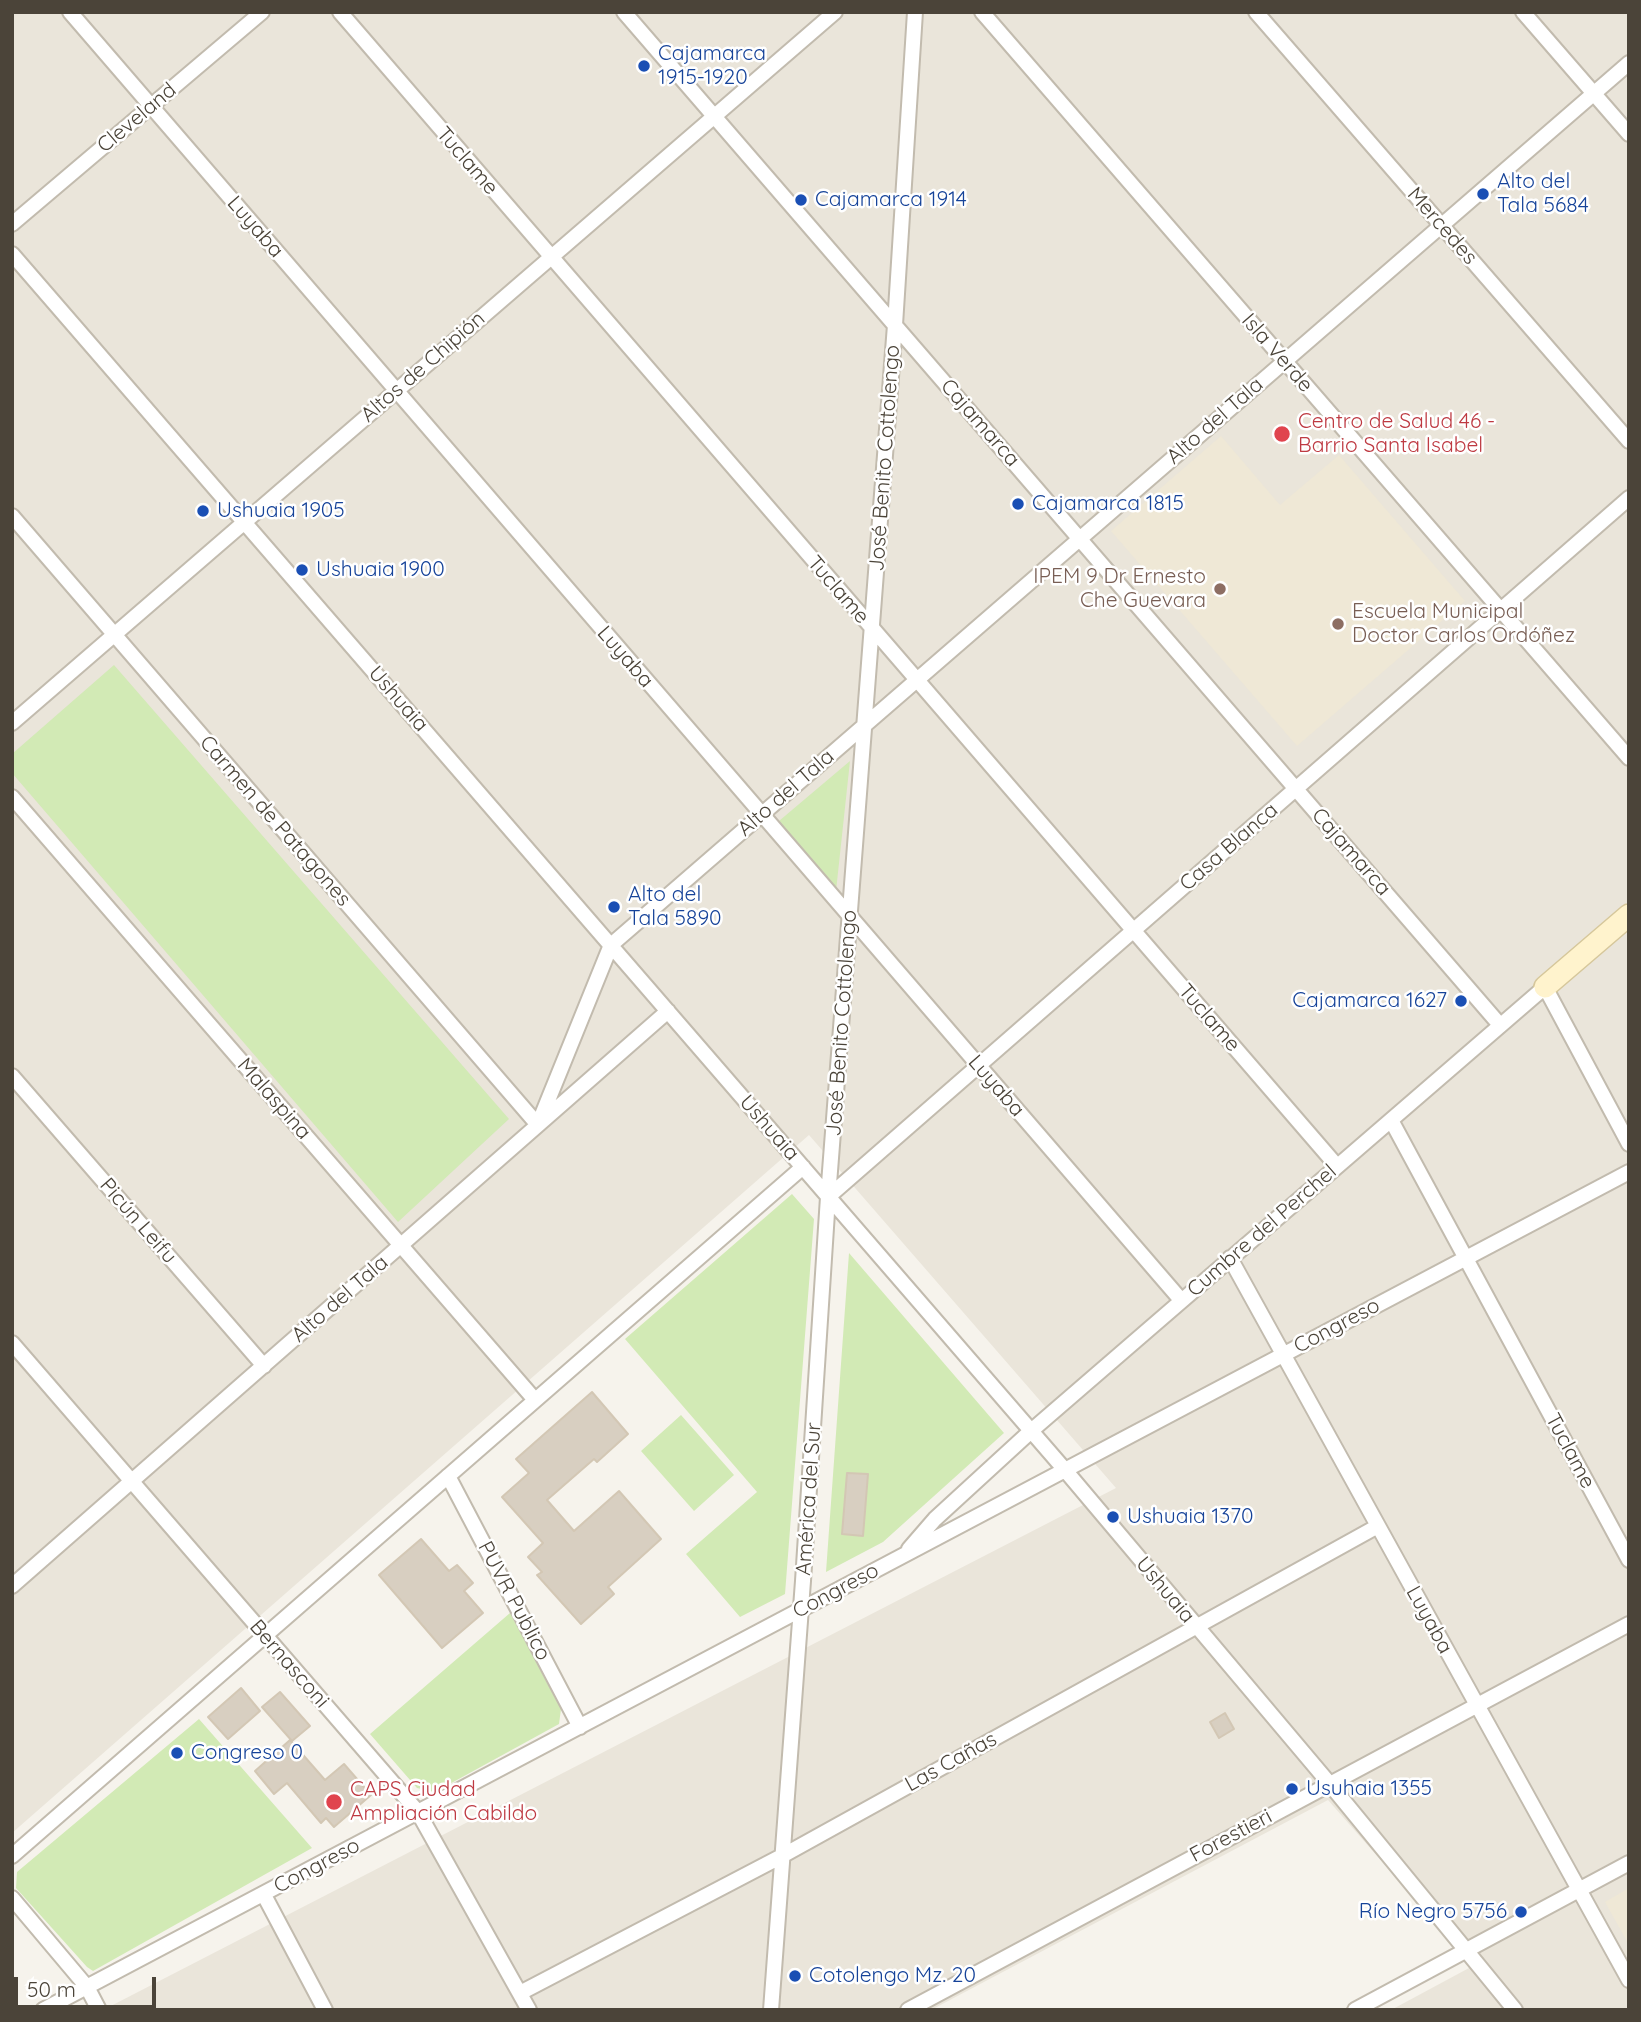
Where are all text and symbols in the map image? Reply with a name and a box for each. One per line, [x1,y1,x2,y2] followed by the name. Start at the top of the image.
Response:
[658,41,766,91] place label: Cajamarca 1915-1920
[636,58,652,74] marker: Cajamarca 1915-1920
[92,78,182,158] street label: Cleveland
[431,122,503,200] street label: Tuclame
[1497,169,1589,219] place label: Alto del Tala 5684
[1402,182,1482,270] street label: Mercedes
[1475,186,1491,202] marker: Alto del Tala 5684
[815,187,967,213] place label: Cajamarca 1914
[221,191,289,263] street label: Luyaba
[793,192,809,208] marker: Cajamarca 1914
[356,306,490,428] street label: Altos de Chipión
[1236,309,1318,397] street label: Isla Verde
[865,344,905,572] street label: José Benito Cottolengo
[1162,372,1268,470] street label: Alto del Tala
[935,374,1025,472] street label: Cajamarca
[1298,409,1495,459] place label: Centro de Salud 46 - Barrio Santa Isabel
[1272,424,1292,444] marker: Centro de Salud 46 - Barrio Santa Isabel
[1032,491,1184,517] place label: Cajamarca 1815
[1010,496,1026,512] marker: Cajamarca 1815
[217,498,345,524] place label: Ushuaia 1905
[195,503,211,519] marker: Ushuaia 1905
[802,551,874,629] street label: Tuclame
[316,557,445,583] place label: Ushuaia 1900
[294,562,310,578] marker: Ushuaia 1900
[1033,564,1206,614] place label: IPEM 9 Dr Ernesto Che Guevara
[1212,581,1228,597] marker: IPEM 9 Dr Ernesto Che Guevara
[1352,599,1575,649] place label: Escuela Municipal Doctor Carlos Ordóñez
[1330,616,1346,632] marker: Escuela Municipal Doctor Carlos Ordóñez
[591,621,659,693] street label: Luyaba
[363,661,433,737] street label: Ushuaia
[194,730,356,912] street label: Carmen de Patagones
[733,744,839,842] street label: Alto del Tala
[1175,798,1283,896] street label: Casa Blanca
[1306,803,1396,901] street label: Cajamarca
[628,882,722,932] place label: Alto del Tala 5890
[606,899,622,915] marker: Alto del Tala 5890
[822,909,862,1137] street label: José Benito Cottolengo
[1173,979,1245,1057] street label: Tuclame
[1292,988,1447,1014] place label: Cajamarca 1627
[1453,993,1469,1009] marker: Cajamarca 1627
[962,1050,1030,1122] street label: Luyaba
[232,1053,316,1145] street label: Malaspina
[734,1090,804,1166] street label: Ushuaia
[1182,1159,1342,1303] street label: Cumbre del Perchel
[94,1173,182,1269] street label: Picún Leifu
[287,1250,393,1348] street label: Alto del Tala
[1290,1293,1384,1359] street label: Congreso
[1540,1409,1600,1493] street label: Tuclame
[791,1422,827,1576] street label: América del Sur
[1127,1504,1253,1530] place label: Ushuaia 1370
[1105,1509,1121,1525] marker: Ushuaia 1370
[472,1537,556,1665] street label: PUVR Publico
[1130,1552,1200,1628] street label: Ushuaia
[789,1558,883,1624] street label: Congreso
[1400,1582,1458,1658] street label: Luyaba
[244,1615,334,1713] street label: Bernasconi
[901,1727,1001,1797] street label: Las Cañas
[191,1740,303,1766] place label: Congreso 0
[169,1745,185,1761] marker: Congreso 0
[1306,1776,1432,1802] place label: Usuhaia 1355
[350,1777,537,1827] place label: CAPS Ciudad Ampliación Cabildo
[1284,1781,1300,1797] marker: Usuhaia 1355
[324,1792,344,1812] marker: CAPS Ciudad Ampliación Cabildo
[1186,1804,1276,1868] street label: Forestieri
[270,1833,364,1899] street label: Congreso
[1359,1899,1507,1925] place label: Río Negro 5756
[1513,1904,1529,1920] marker: Río Negro 5756
[18,1962,159,2006] scale bar
[809,1963,976,1989] place label: Cotolengo Mz. 20
[787,1968,803,1984] marker: Cotolengo Mz. 20
[27,1976,76,2002] text: 50 m

